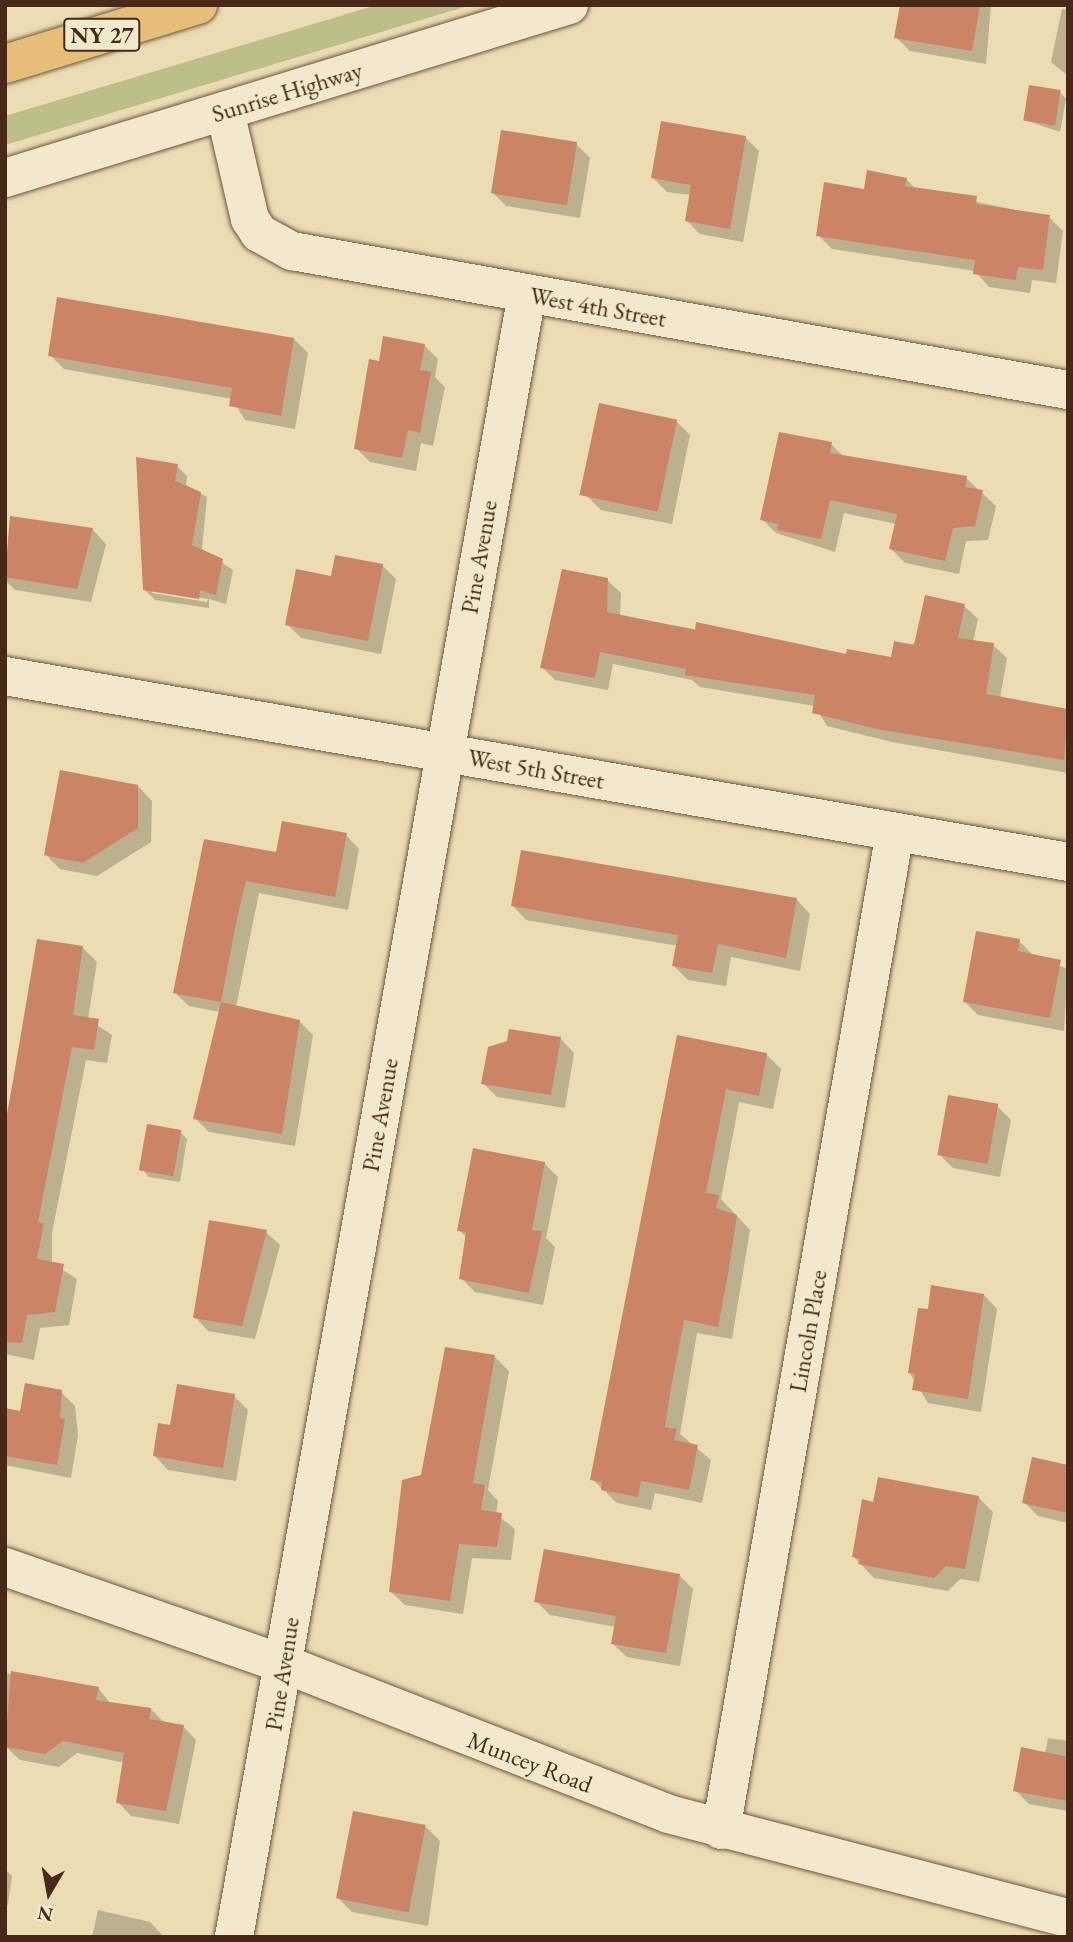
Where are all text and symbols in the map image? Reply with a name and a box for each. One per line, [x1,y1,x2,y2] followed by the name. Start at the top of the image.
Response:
[62,16,142,54] road number: NY 27
[208,55,366,129] street label: Sunrise Highway
[528,281,668,333] street label: West 4th Street
[455,498,503,616] street label: Pine Avenue
[466,743,606,795] street label: West 5th Street
[356,1056,404,1174] street label: Pine Avenue
[783,1268,833,1394] street label: Lincoln Place
[259,1615,305,1733] street label: Pine Avenue
[464,1725,596,1799] street label: Muncey Road
[14,1858,84,1928] north arrow
[36,1901,55,1928] text: N

